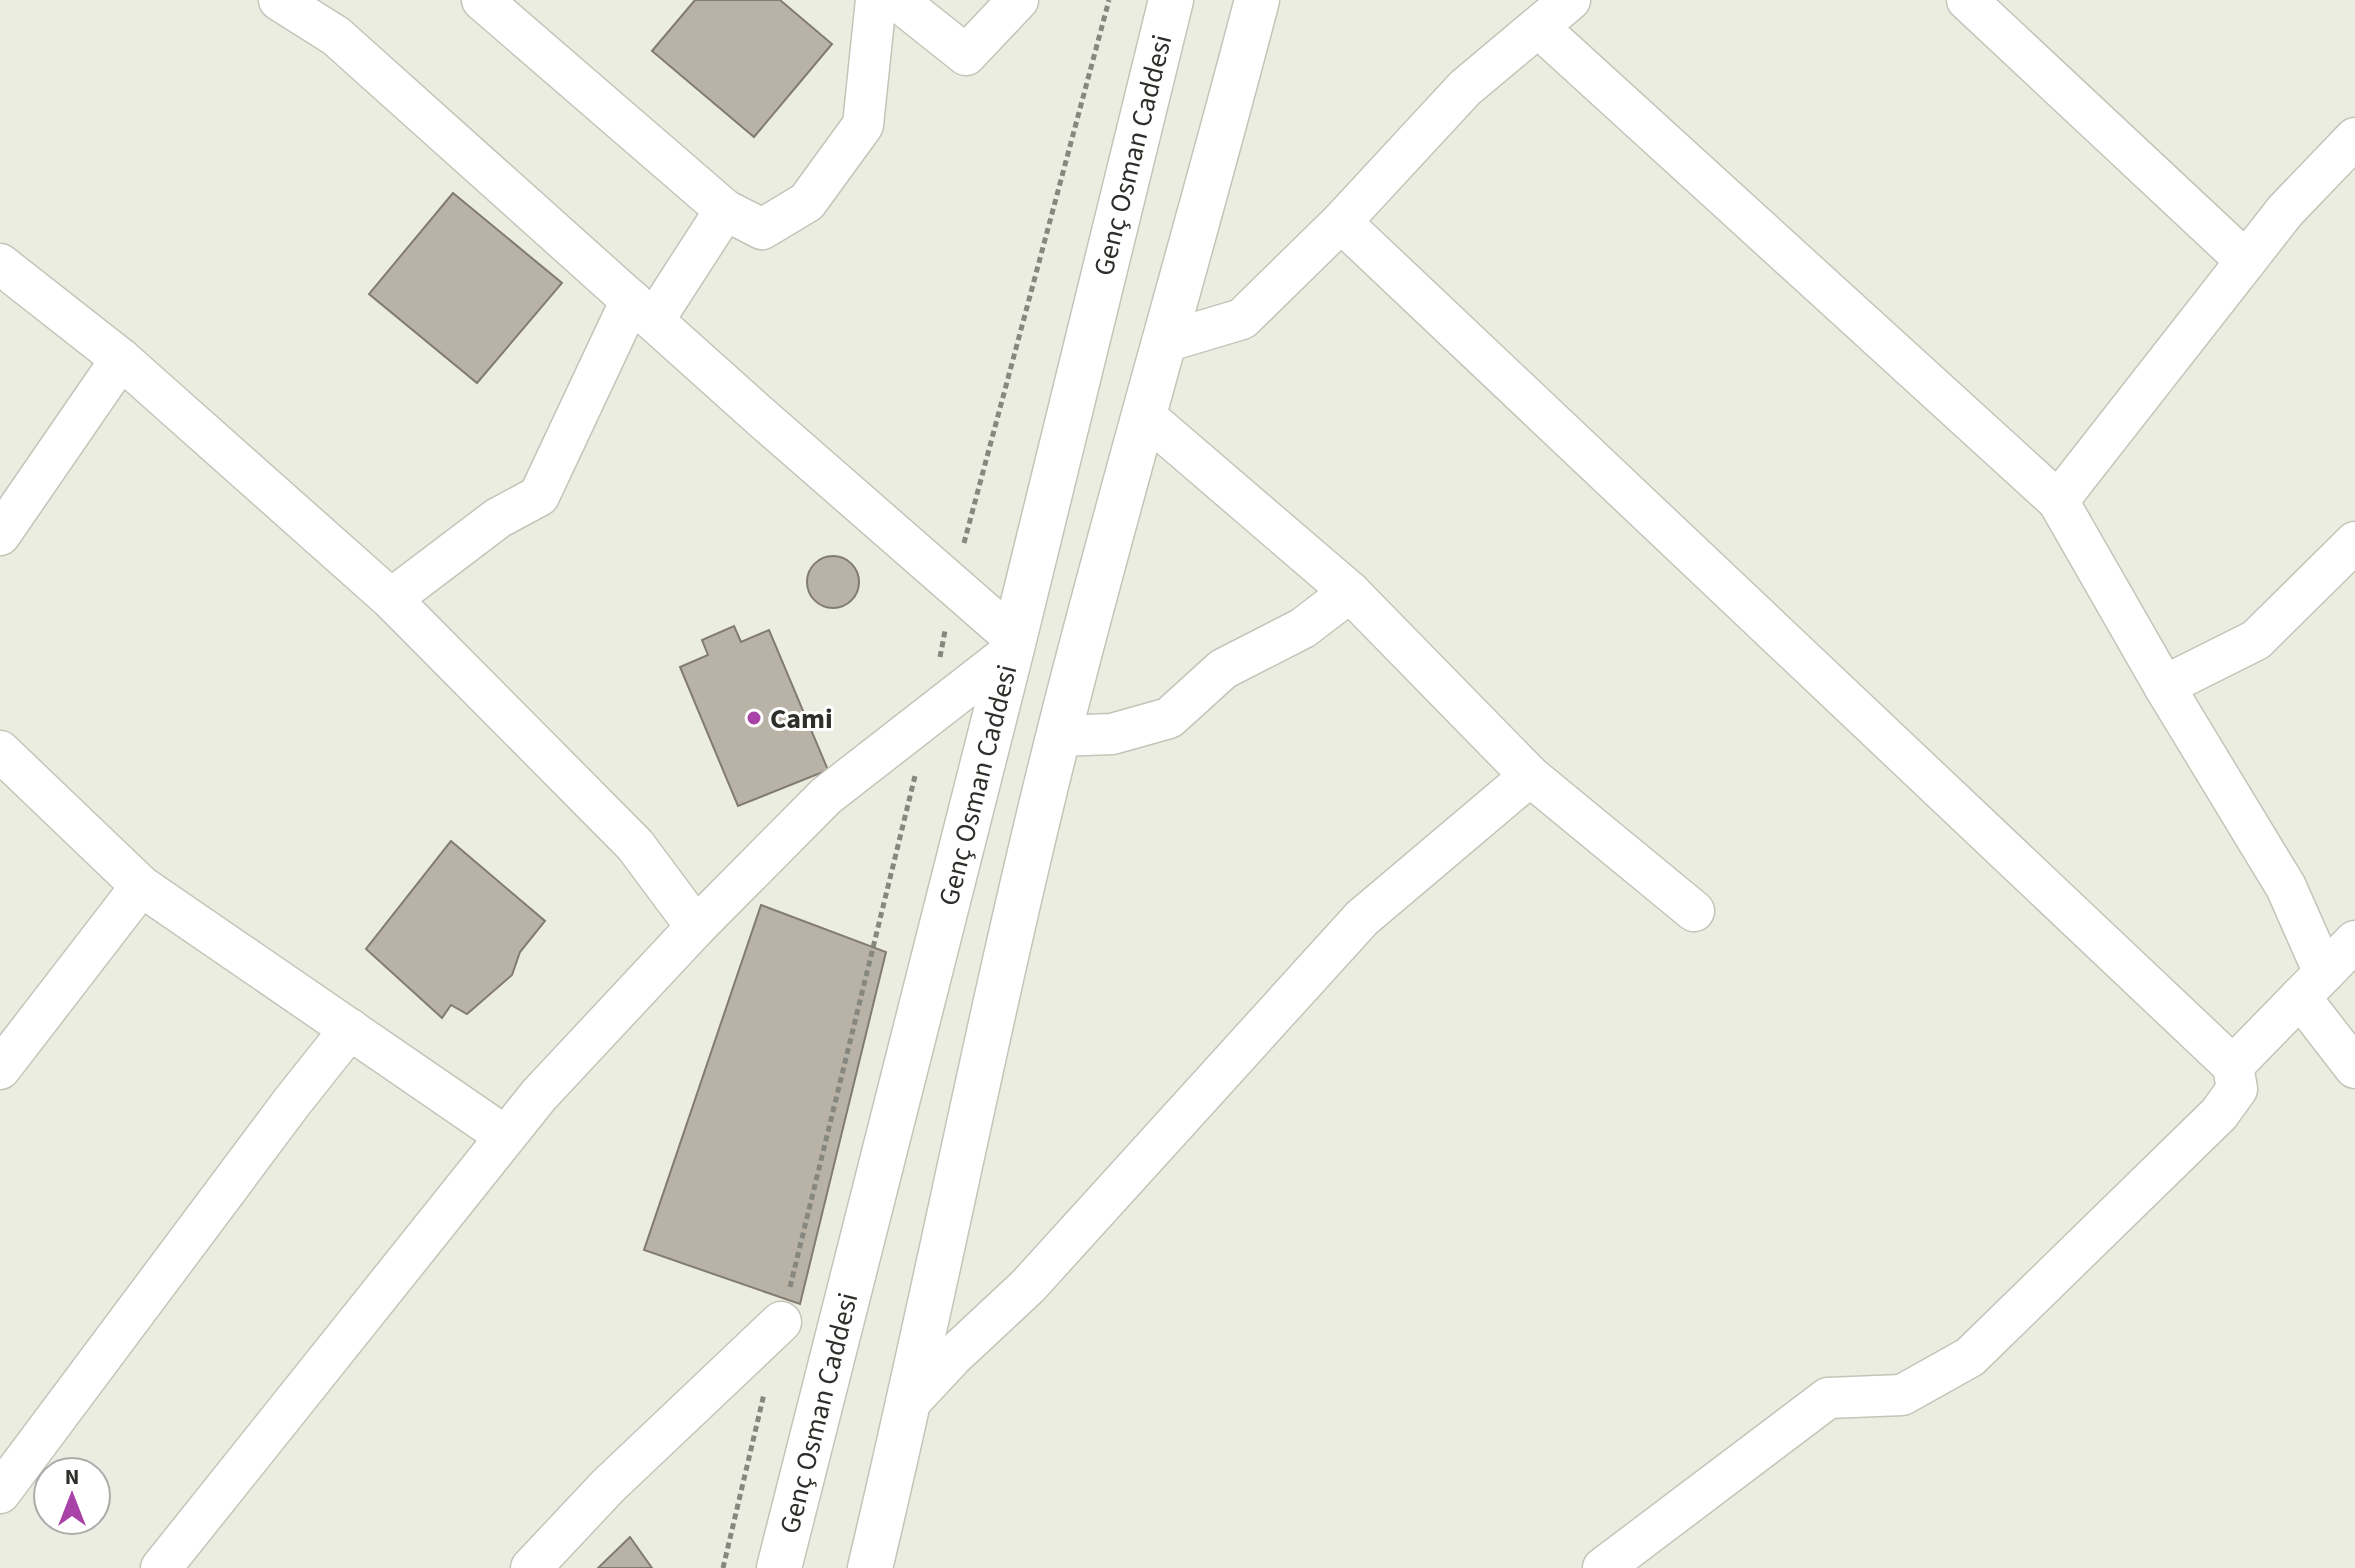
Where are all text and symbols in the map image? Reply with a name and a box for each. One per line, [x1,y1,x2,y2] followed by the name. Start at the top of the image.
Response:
[1084,31,1182,280] street label: Genç Osman Caddesi
[929,661,1027,910] street label: Genç Osman Caddesi
[770,699,833,739] place label: Cami
[745,709,763,727] marker: Cami
[770,1289,868,1538] street label: Genç Osman Caddesi
[32,1456,112,1536] north arrow
[65,1461,79,1493] text: N

